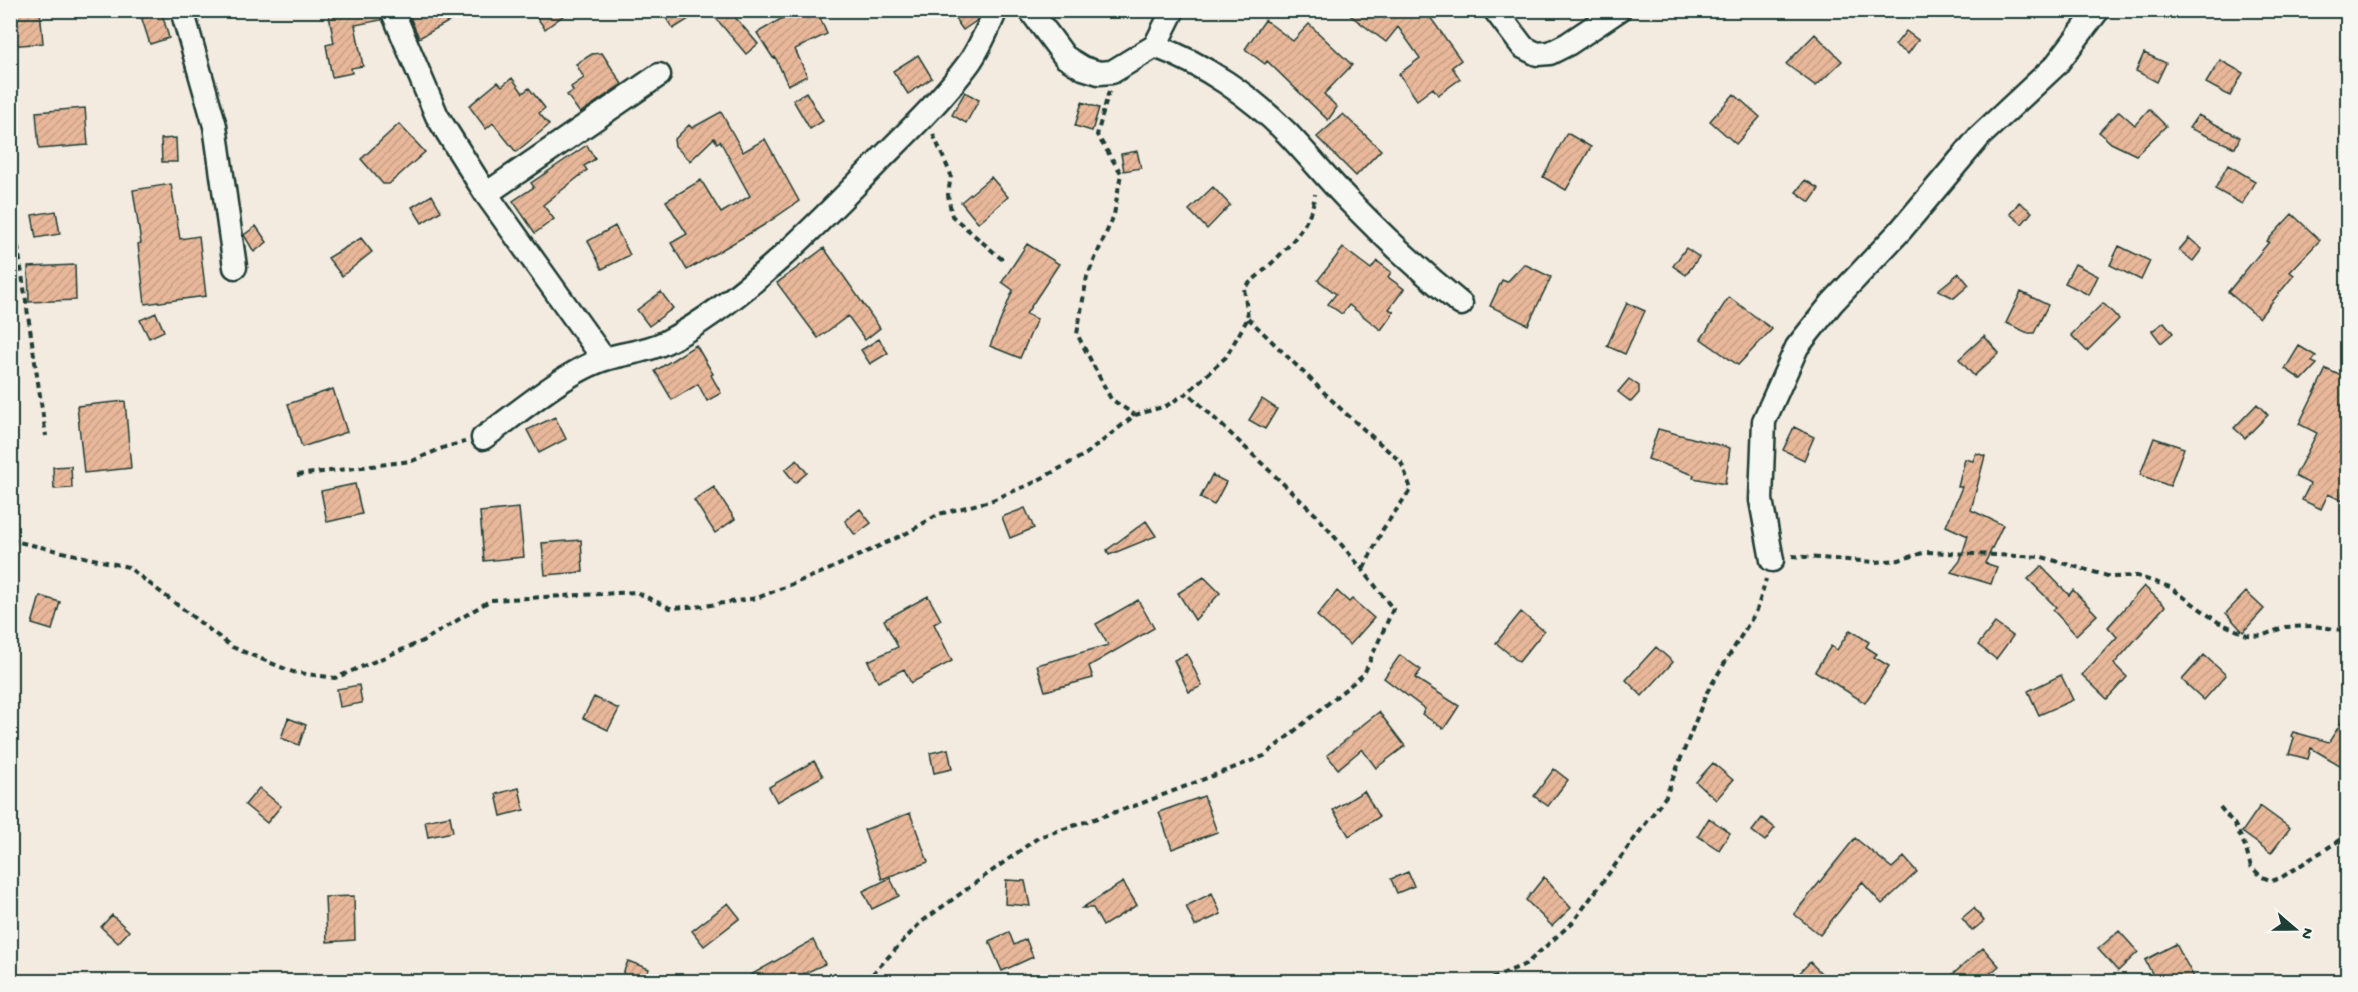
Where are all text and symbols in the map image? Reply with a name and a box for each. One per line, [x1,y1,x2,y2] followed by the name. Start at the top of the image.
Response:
[2265,899,2325,959] north arrow
[2295,925,2317,942] text: N

